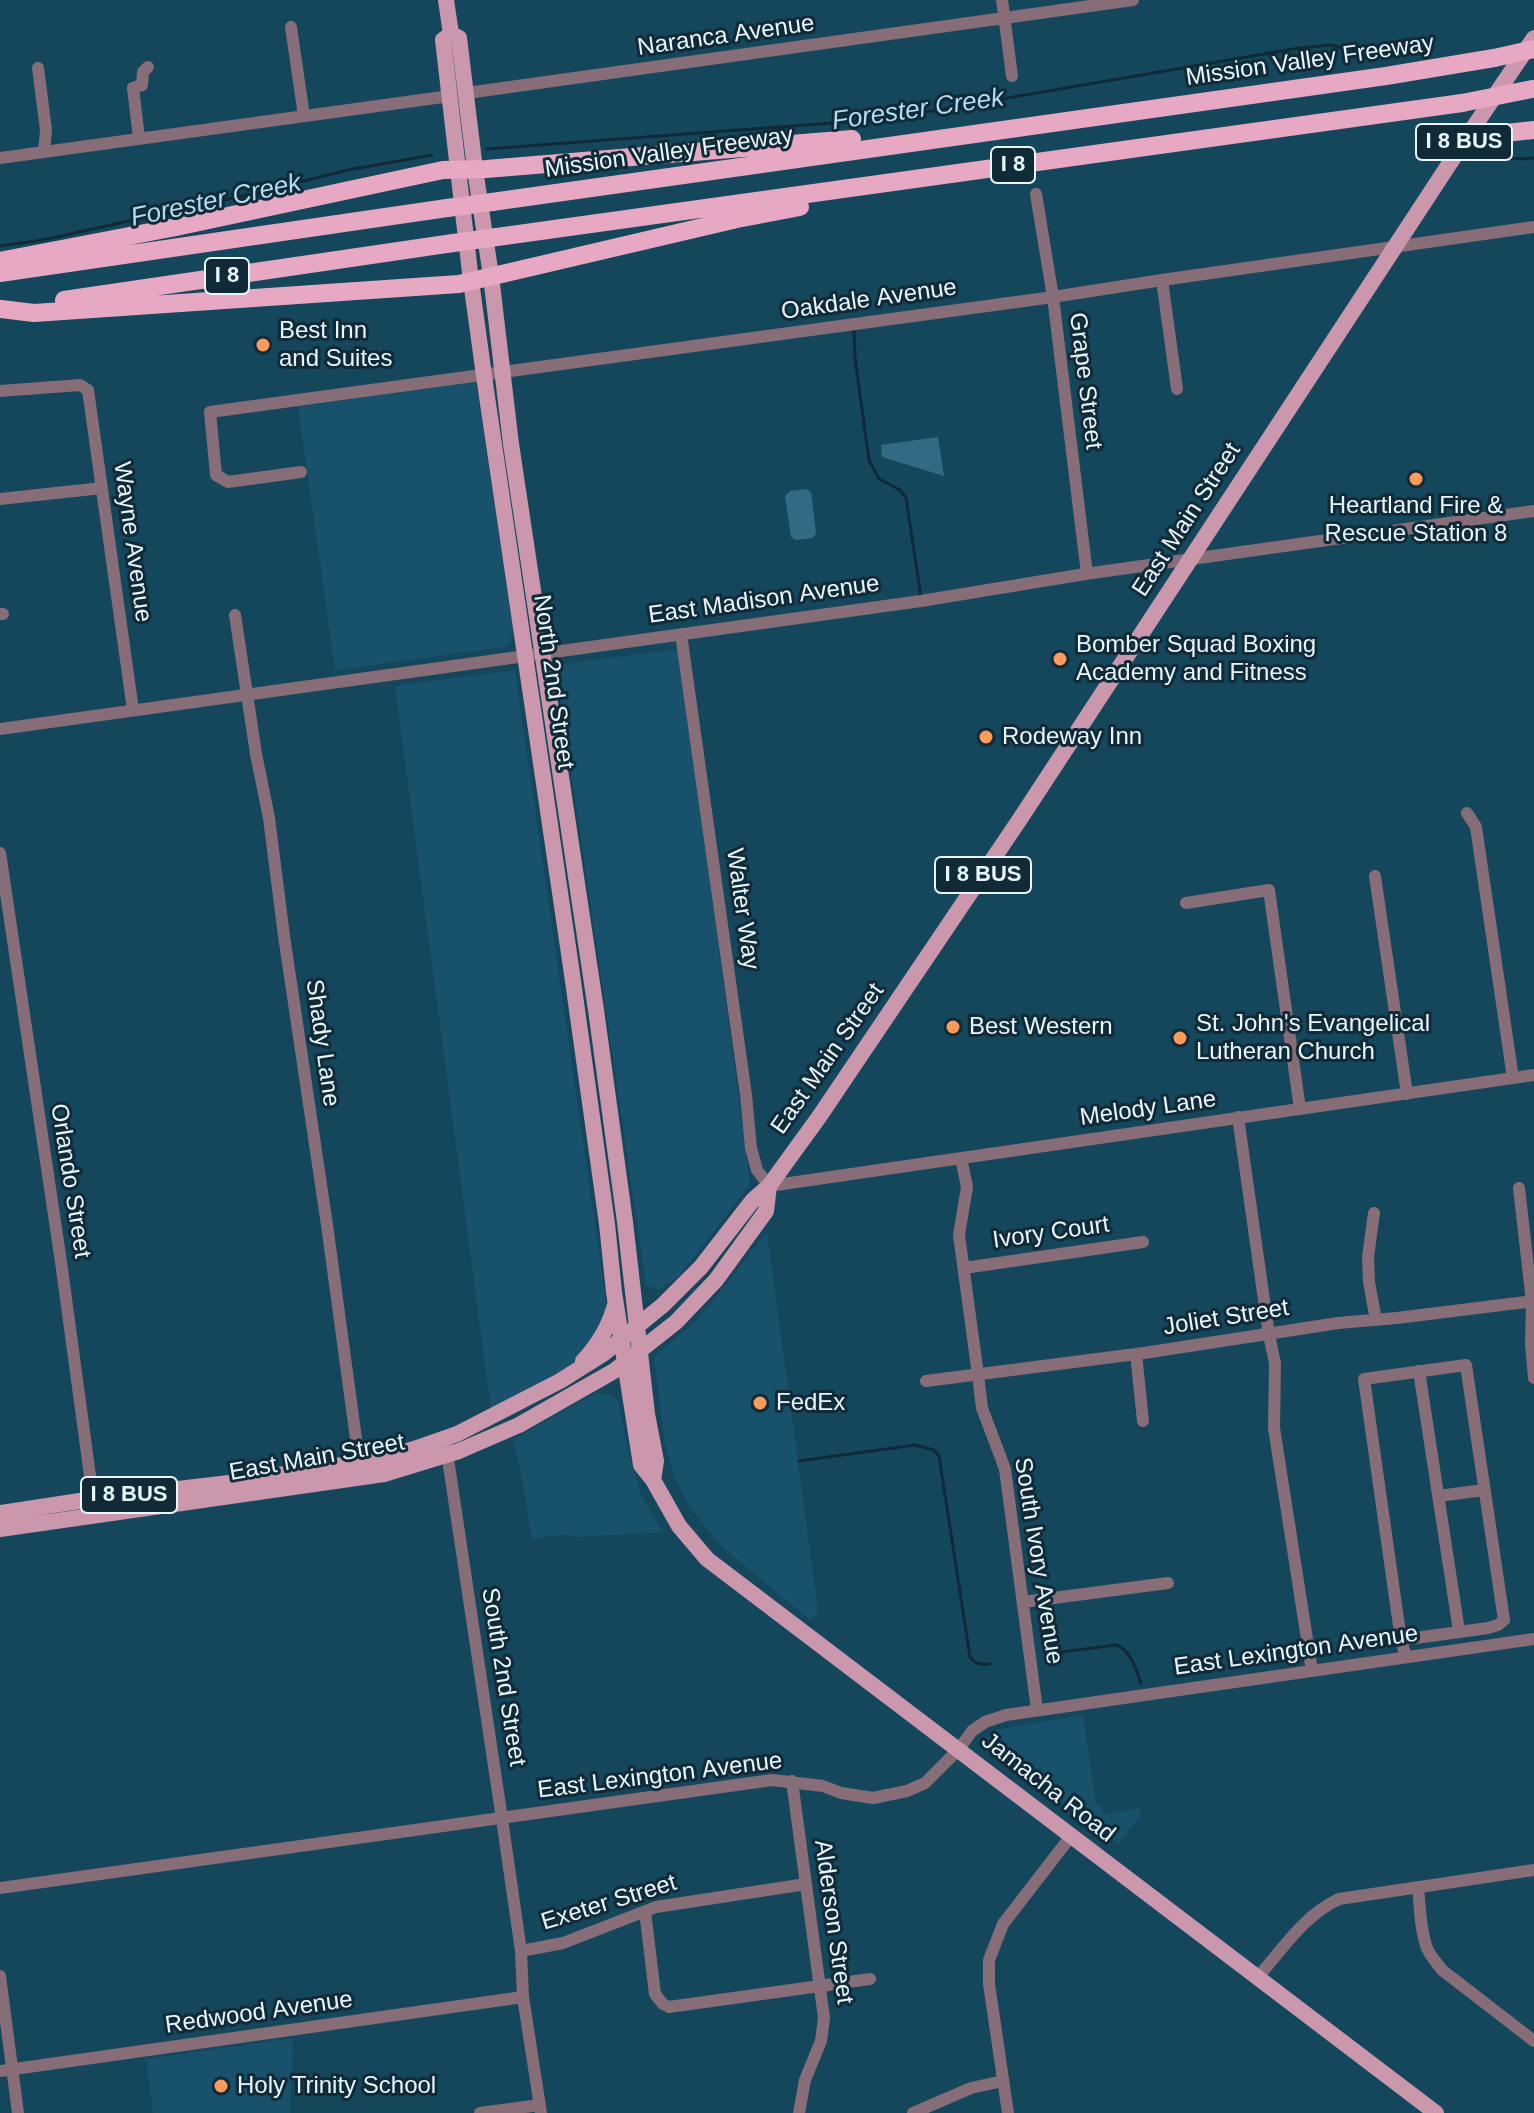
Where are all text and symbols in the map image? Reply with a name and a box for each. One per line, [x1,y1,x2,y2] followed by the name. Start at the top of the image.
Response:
[636,9,816,63] street label: Naranca Avenue
[1184,29,1436,93] street label: Mission Valley Freeway
[830,82,1006,138] water label: Forester Creek
[543,121,795,185] street label: Mission Valley Freeway
[1416,124,1512,160] road number: I 8 BUS
[991,147,1035,183] road number: I 8
[128,168,304,234] water label: Forester Creek
[205,258,249,294] road number: I 8
[779,273,959,327] street label: Oakdale Avenue
[1062,311,1108,451] street label: Grape Street
[279,317,392,373] place label: Best Inn and Suites
[254,336,272,354] marker: Best Inn and Suites
[1127,438,1247,602] street label: East Main Street
[107,460,157,624] street label: Wayne Avenue
[1407,470,1425,488] marker: Heartland Fire & Rescue Station 8
[1325,492,1507,548] place label: Heartland Fire & Rescue Station 8
[647,570,881,630] street label: East Madison Avenue
[526,593,580,771] street label: North 2nd Street
[1076,631,1316,687] place label: Bomber Squad Boxing Academy and Fitness
[1051,650,1069,668] marker: Bomber Squad Boxing Academy and Fitness
[1002,723,1142,751] place label: Rodeway Inn
[977,728,995,746] marker: Rodeway Inn
[719,846,765,972] street label: Walter Way
[935,857,1031,893] road number: I 8 BUS
[299,978,345,1108] street label: Shady Lane
[765,978,891,1140] street label: East Main Street
[1196,1010,1430,1066] place label: St. John's Evangelical Lutheran Church
[969,1013,1113,1041] place label: Best Western
[944,1018,962,1036] marker: Best Western
[1171,1029,1189,1047] marker: St. John's Evangelical Lutheran Church
[1078,1085,1218,1133] street label: Melody Lane
[44,1102,96,1260] street label: Orlando Street
[991,1211,1111,1255] street label: Ivory Court
[1161,1294,1291,1342] street label: Joliet Street
[776,1389,845,1417] place label: FedEx
[751,1394,769,1412] marker: FedEx
[227,1428,407,1488] street label: East Main Street
[1007,1456,1069,1666] street label: South Ivory Avenue
[81,1477,177,1513] road number: I 8 BUS
[475,1586,531,1768] street label: South 2nd Street
[1172,1620,1420,1682] street label: East Lexington Avenue
[976,1727,1120,1849] street label: Jamacha Road
[536,1747,784,1805] street label: East Lexington Avenue
[807,1838,859,2006] street label: Alderson Street
[538,1869,680,1937] street label: Exeter Street
[163,1986,355,2040] street label: Redwood Avenue
[237,2072,436,2100] place label: Holy Trinity School
[212,2077,230,2095] marker: Holy Trinity School

